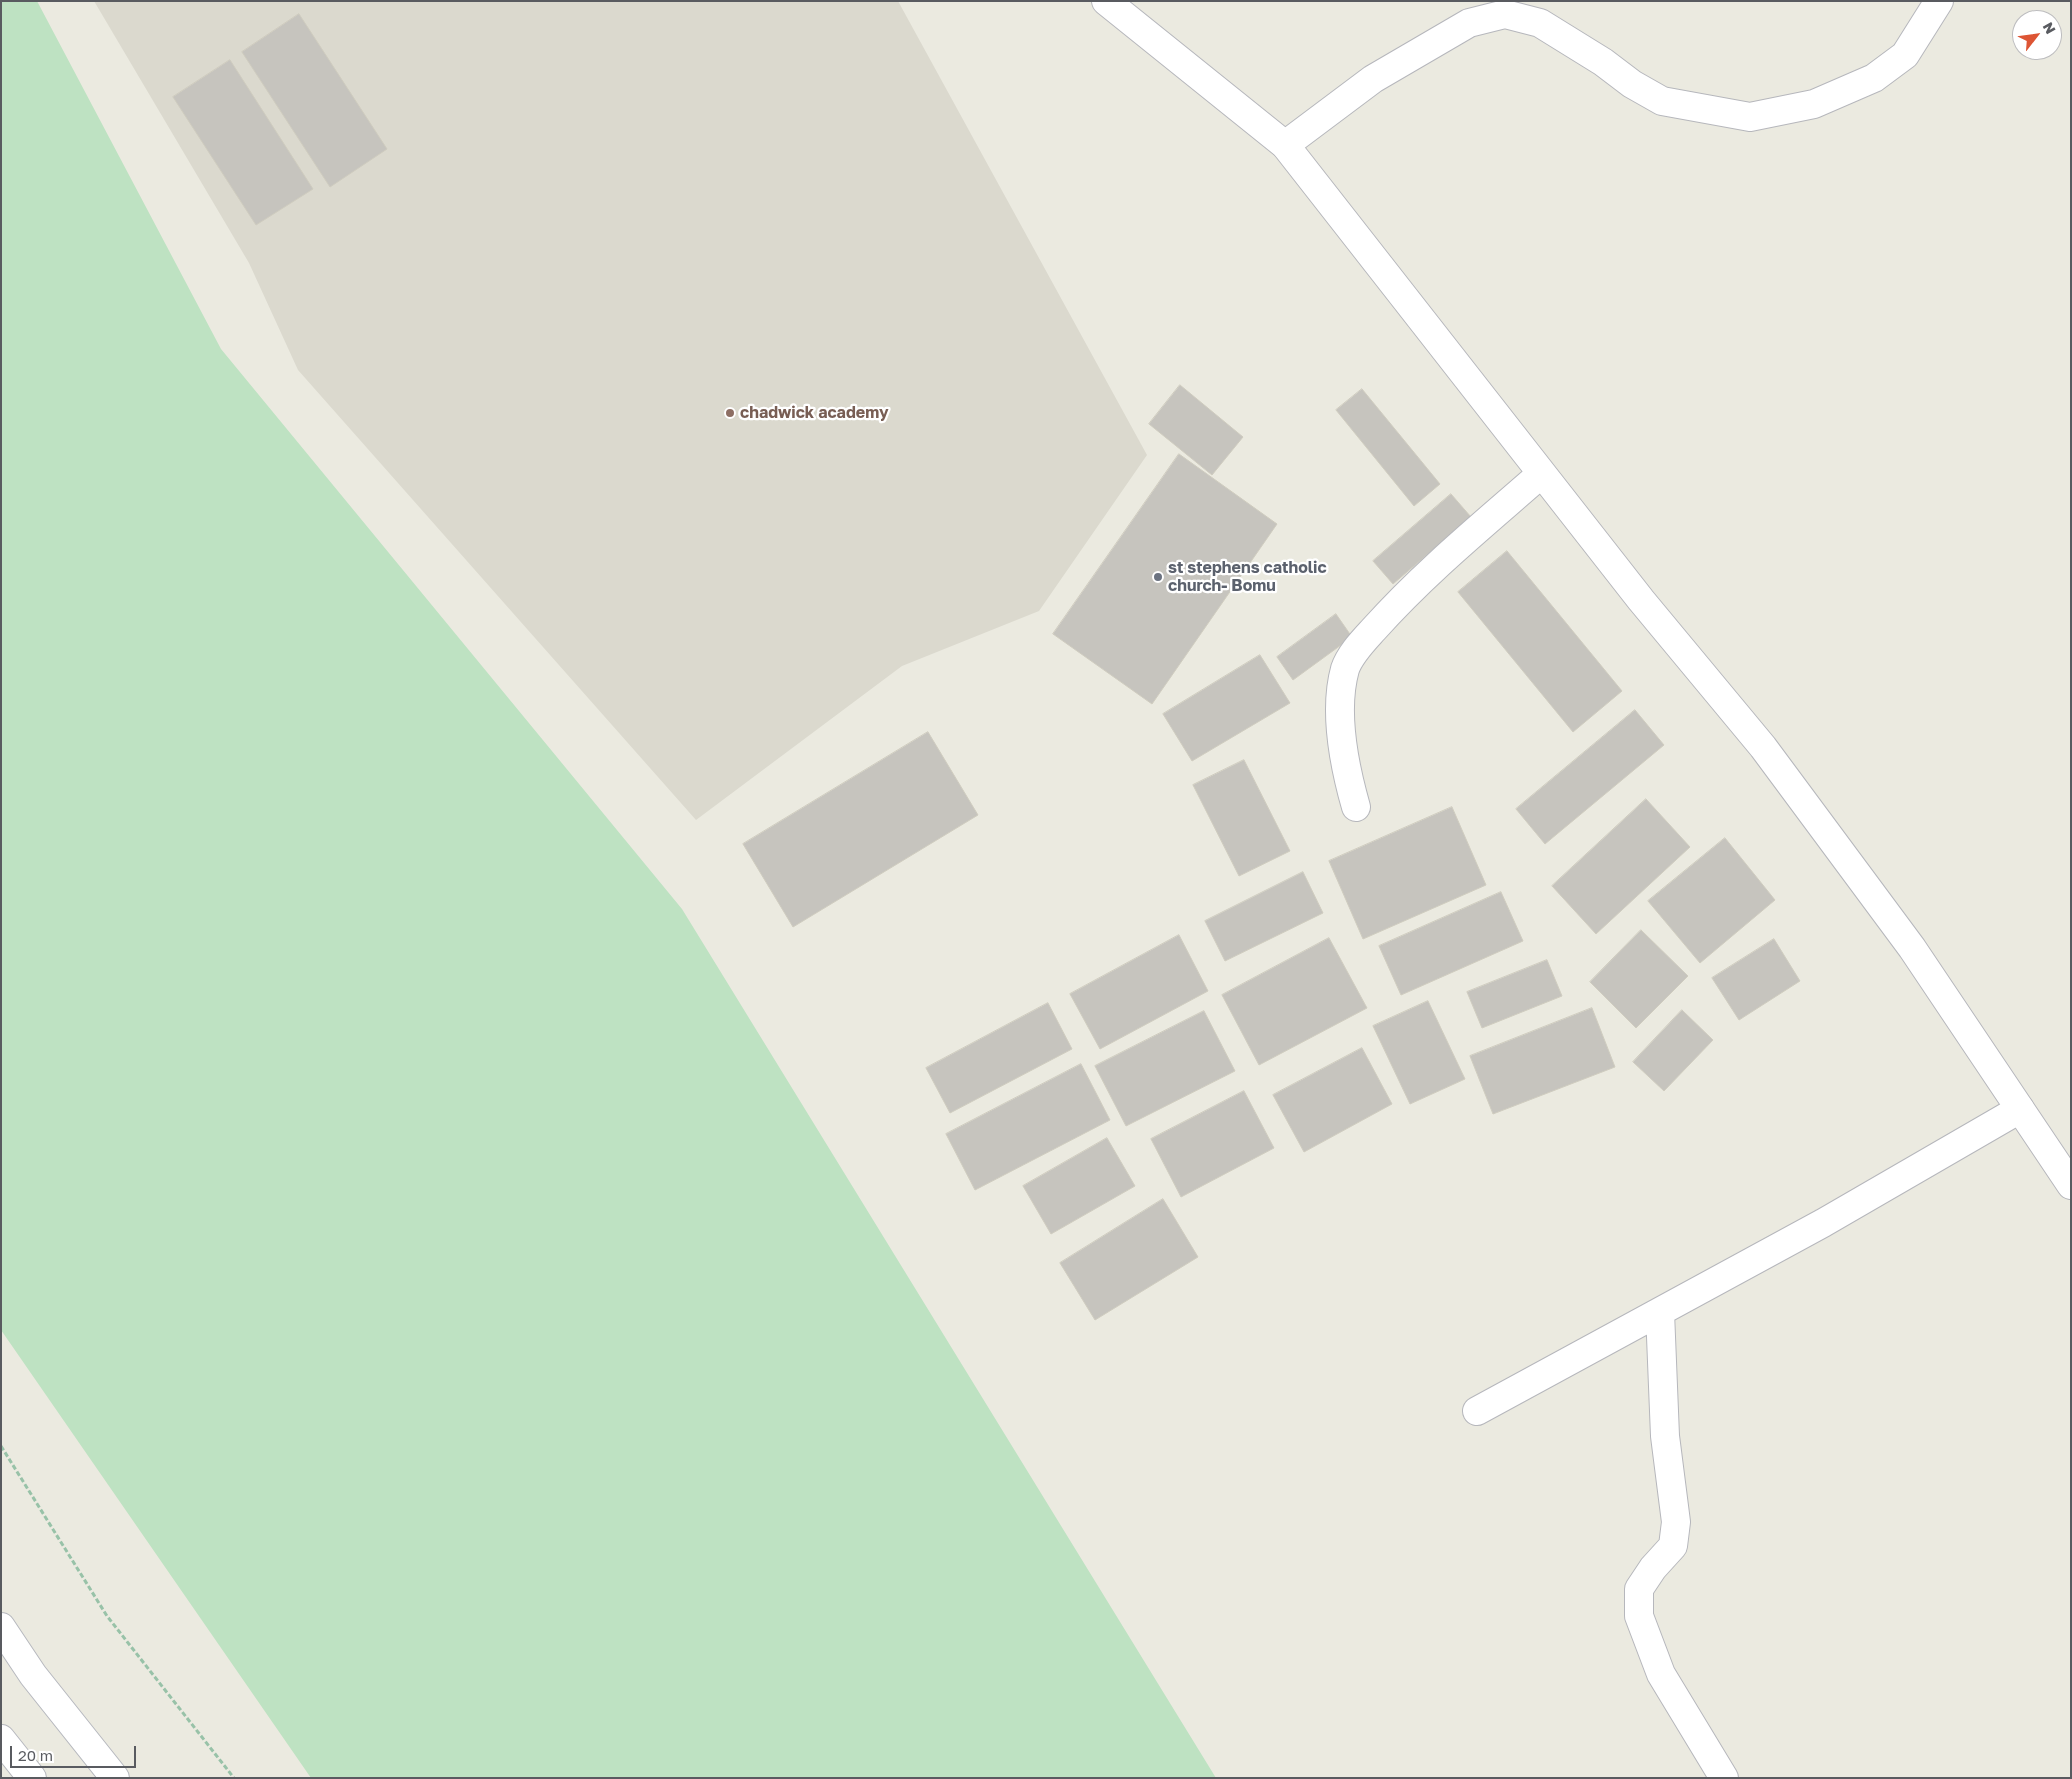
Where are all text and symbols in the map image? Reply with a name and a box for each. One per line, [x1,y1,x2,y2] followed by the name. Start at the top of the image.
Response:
[2012,10,2062,60] north arrow
[2040,19,2060,37] text: N
[740,403,889,423] place label: chadwick academy
[724,407,736,419] marker: chadwick academy
[1168,558,1327,596] place label: st stephens catholic church- Bomu
[1152,571,1164,583] marker: st stephens catholic church- Bomu
[12,1736,139,1768] scale bar
[18,1746,53,1764] text: 20 m

